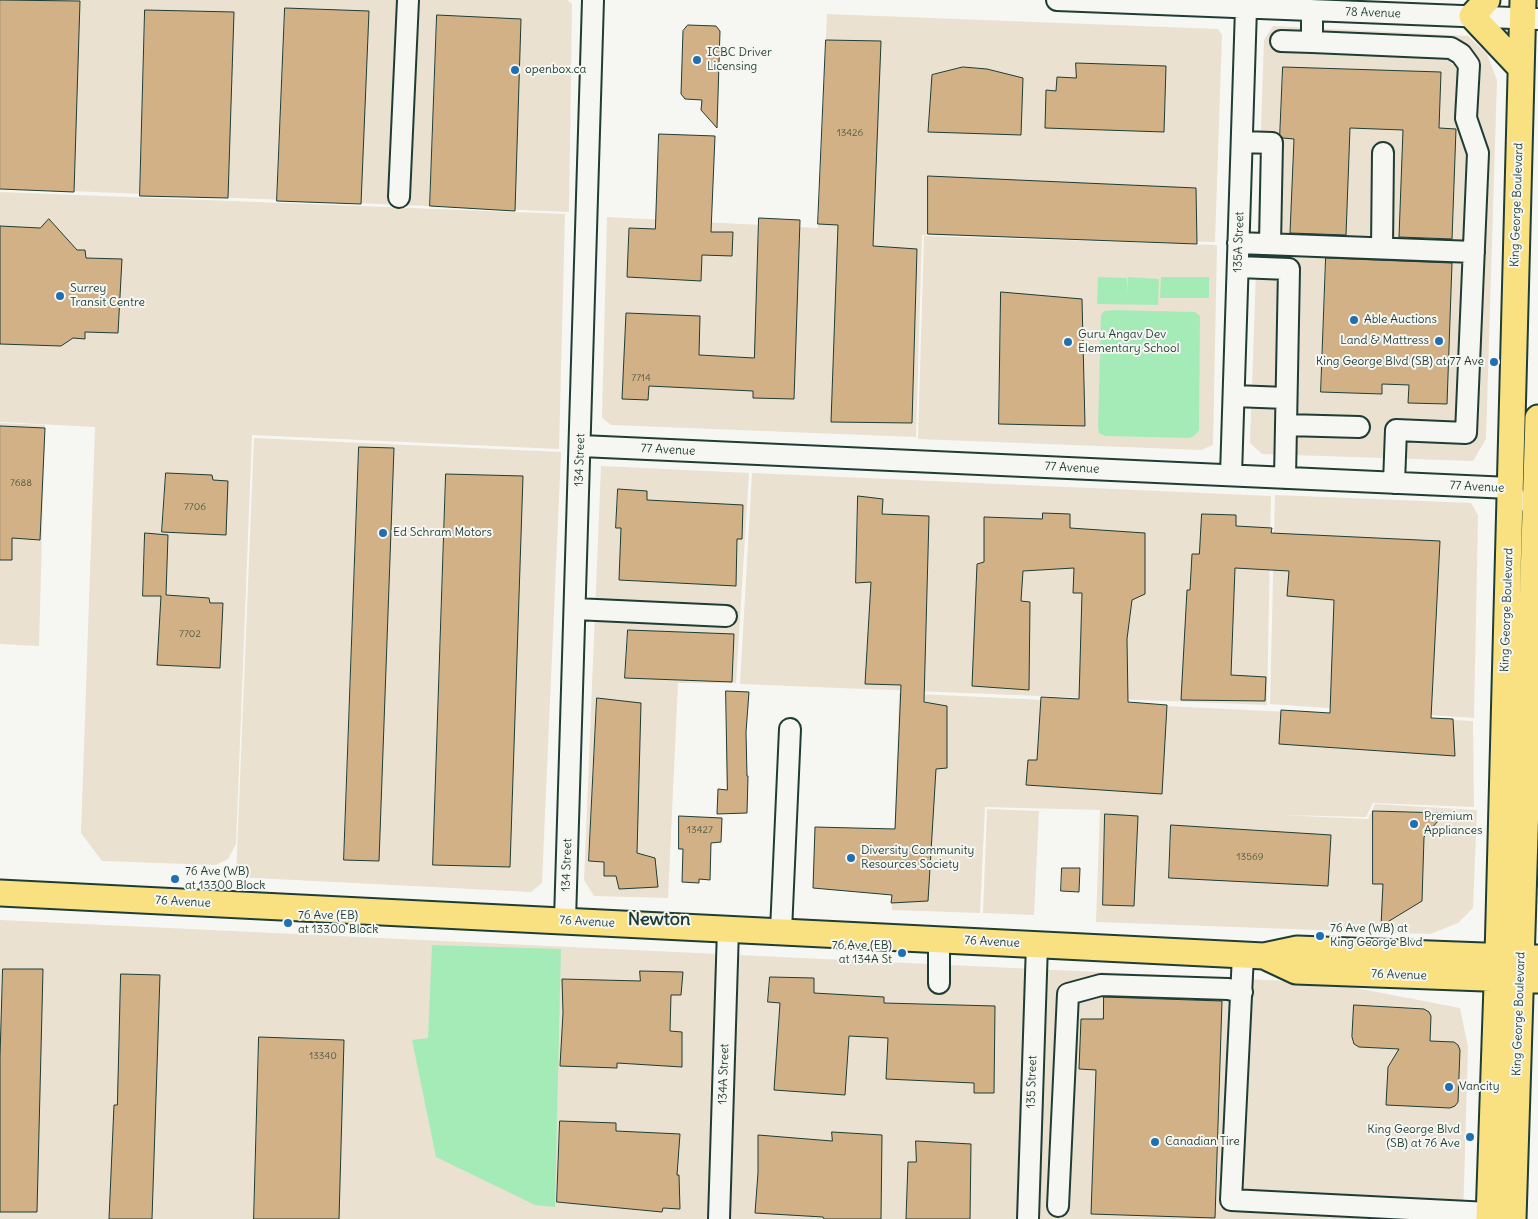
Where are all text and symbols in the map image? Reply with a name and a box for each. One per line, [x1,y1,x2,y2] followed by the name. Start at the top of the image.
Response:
[1345,5,1401,21] street label: 78 Avenue
[707,46,772,74] place label: ICBC Driver Licensing
[691,54,703,66] marker: ICBC Driver Licensing
[525,63,586,77] place label: openbox.ca
[509,64,521,76] marker: openbox.ca
[837,127,863,139] house number: 13426
[1508,143,1526,267] street label: King George Boulevard
[1231,211,1247,273] street label: 135A Street
[70,282,145,310] place label: Surrey Transit Centre
[54,290,66,302] marker: Surrey Transit Centre
[1364,313,1437,327] place label: Able Auctions
[1348,314,1360,326] marker: Able Auctions
[1078,328,1179,356] place label: Guru Angav Dev Elementary School
[1340,334,1429,348] place label: Land & Mattress
[1433,335,1445,347] marker: Land & Mattress
[1062,336,1074,348] marker: Guru Angav Dev Elementary School
[1316,355,1484,369] place label: King George Blvd (SB) at 77 Ave
[1488,356,1500,368] marker: King George Blvd (SB) at 77 Ave
[631,372,651,384] house number: 7714
[572,433,588,487] street label: 134 Street
[640,441,696,459] street label: 77 Avenue
[1044,459,1100,477] street label: 77 Avenue
[10,477,32,489] house number: 7688
[1449,478,1505,496] street label: 77 Avenue
[184,501,206,513] house number: 7706
[393,526,492,540] place label: Ed Schram Motors
[377,527,389,539] marker: Ed Schram Motors
[1498,548,1516,672] street label: King George Boulevard
[179,628,201,640] house number: 7702
[1424,810,1482,838] place label: Premium Appliances
[1408,818,1420,830] marker: Premium Appliances
[687,824,713,836] house number: 13427
[559,838,575,892] street label: 134 Street
[861,844,974,872] place label: Diversity Community Resources Society
[1237,851,1263,863] house number: 13569
[845,852,857,864] marker: Diversity Community Resources Society
[185,865,265,893] place label: 76 Ave (WB) at 13300 Block
[169,873,181,885] marker: 76 Ave (WB) at 13300 Block
[155,893,211,911] street label: 76 Avenue
[298,909,378,937] place label: 76 Ave (EB) at 13300 Block
[628,909,690,931] district label: Newton
[559,913,615,931] street label: 76 Avenue
[282,917,294,929] marker: 76 Ave (EB) at 13300 Block
[1330,922,1423,950] place label: 76 Ave (WB) at King George Blvd
[1314,930,1326,942] marker: 76 Ave (WB) at King George Blvd
[964,933,1020,951] street label: 76 Avenue
[832,939,892,967] place label: 76 Ave (EB) at 134A St
[896,947,908,959] marker: 76 Ave (EB) at 134A St
[1510,952,1528,1076] street label: King George Boulevard
[1371,967,1427,983] street label: 76 Avenue
[716,1043,732,1105] street label: 134A Street
[309,1050,337,1062] house number: 13340
[1024,1055,1040,1109] street label: 135 Street
[1459,1080,1499,1094] place label: Vancity
[1443,1081,1455,1093] marker: Vancity
[1367,1123,1460,1151] place label: King George Blvd (SB) at 76 Ave
[1464,1131,1476,1143] marker: King George Blvd (SB) at 76 Ave
[1165,1135,1240,1149] place label: Canadian Tire
[1149,1136,1161,1148] marker: Canadian Tire

